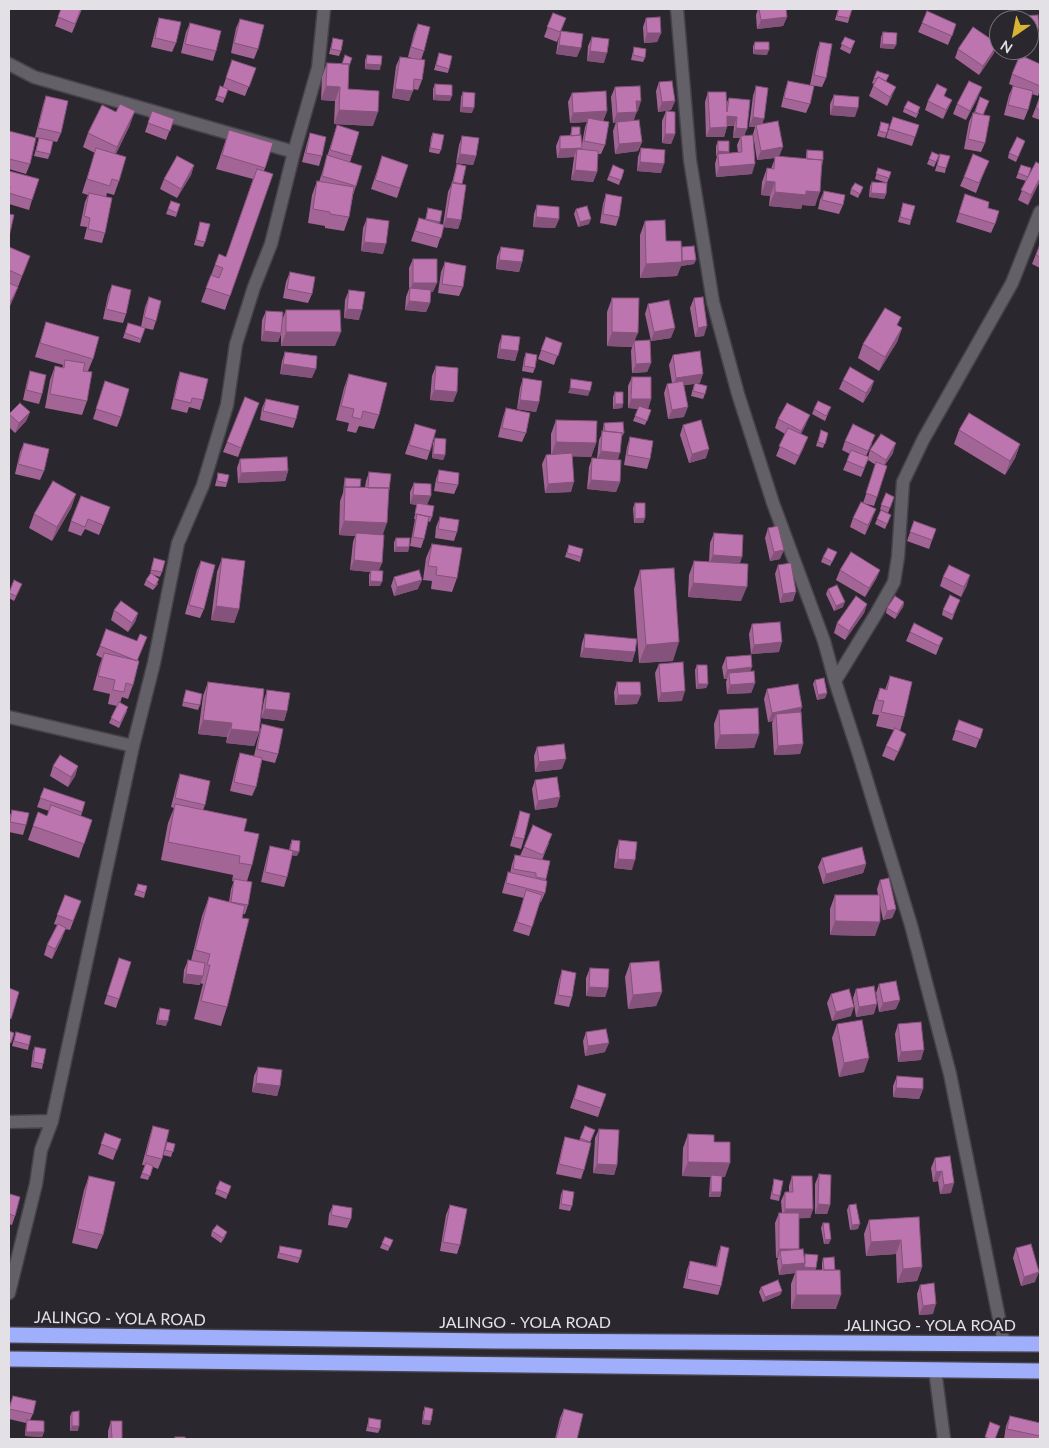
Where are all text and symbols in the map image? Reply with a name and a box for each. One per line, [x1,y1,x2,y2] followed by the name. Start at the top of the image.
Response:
[989,10,1039,60] north arrow
[997,37,1015,57] text: N
[34,1308,206,1330] street label: JALINGO - YOLA ROAD
[439,1313,611,1333] street label: JALINGO - YOLA ROAD
[844,1316,1016,1336] street label: JALINGO - YOLA ROAD

